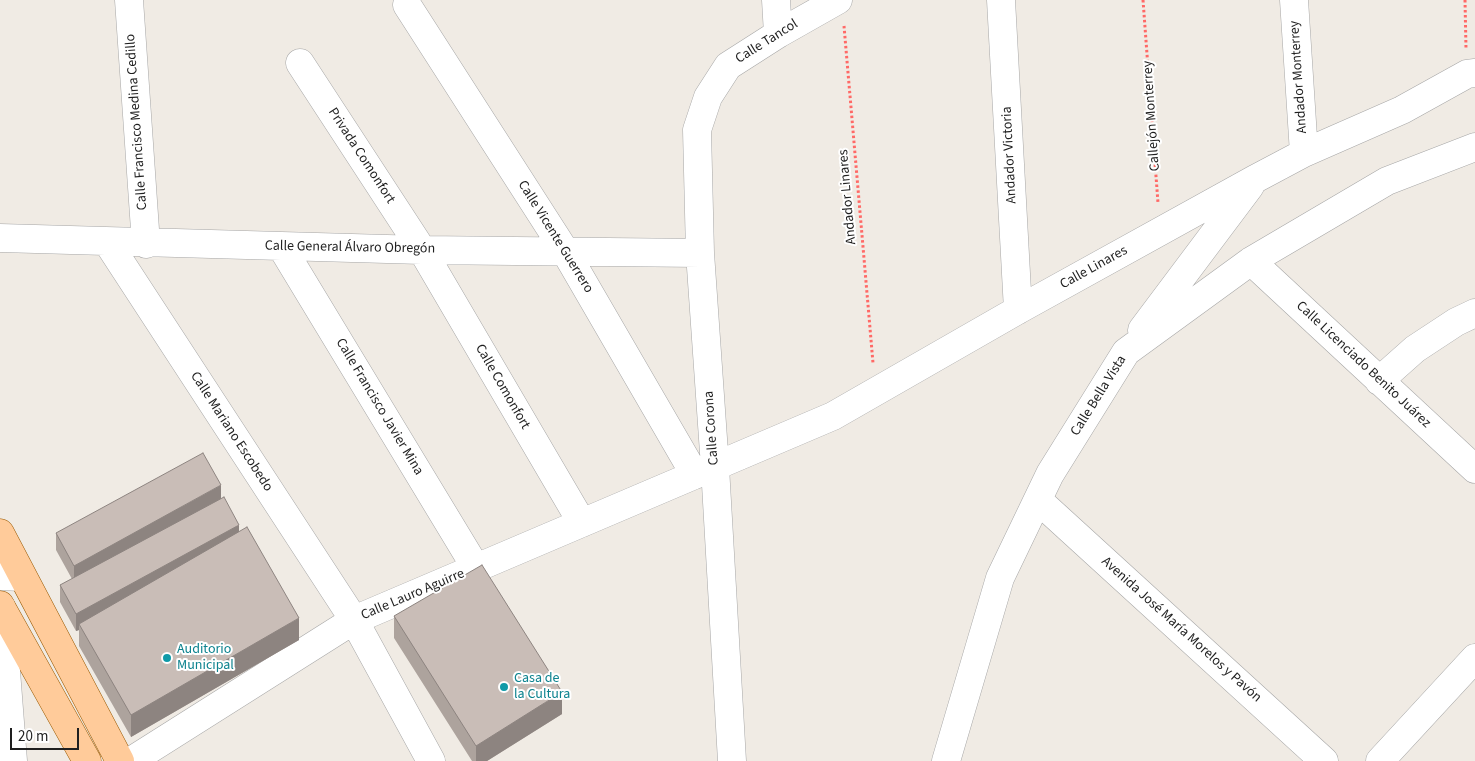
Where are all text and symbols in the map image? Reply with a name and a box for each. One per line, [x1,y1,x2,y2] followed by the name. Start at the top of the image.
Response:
[733,16,801,68] street label: Calle Tancol
[1287,20,1311,134] street label: Andador Monterrey
[122,33,152,211] street label: Calle Francisco Medina Cedillo
[1140,60,1164,172] street label: Callejón Monterrey
[324,105,398,207] street label: Privada Comonfort
[999,106,1021,204] street label: Andador Victoria
[835,149,861,245] street label: Andador Linares
[514,178,596,296] street label: Calle Vicente Guerrero
[265,238,435,258] street label: Calle General Álvaro Obregón
[1057,243,1131,293] street label: Calle Linares
[1292,298,1434,432] street label: Calle Licenciado Benito Juárez
[331,336,427,478] street label: Calle Francisco Javier Mina
[471,341,533,433] street label: Calle Comonfort
[1068,353,1130,439] street label: Calle Bella Vista
[186,369,276,495] street label: Calle Mariano Escobedo
[701,390,723,466] street label: Calle Corona
[1097,554,1265,706] street label: Avenida José María Morelos y Pavón
[359,566,467,624] street label: Calle Lauro Aguirre
[177,642,234,674] place label: Auditorio Municipal
[161,652,173,664] marker: Auditorio Municipal
[514,671,570,704] place label: Casa de la Cultura
[498,681,510,693] marker: Casa de la Cultura
[12,718,81,750] scale bar
[18,726,48,747] text: 20 m

